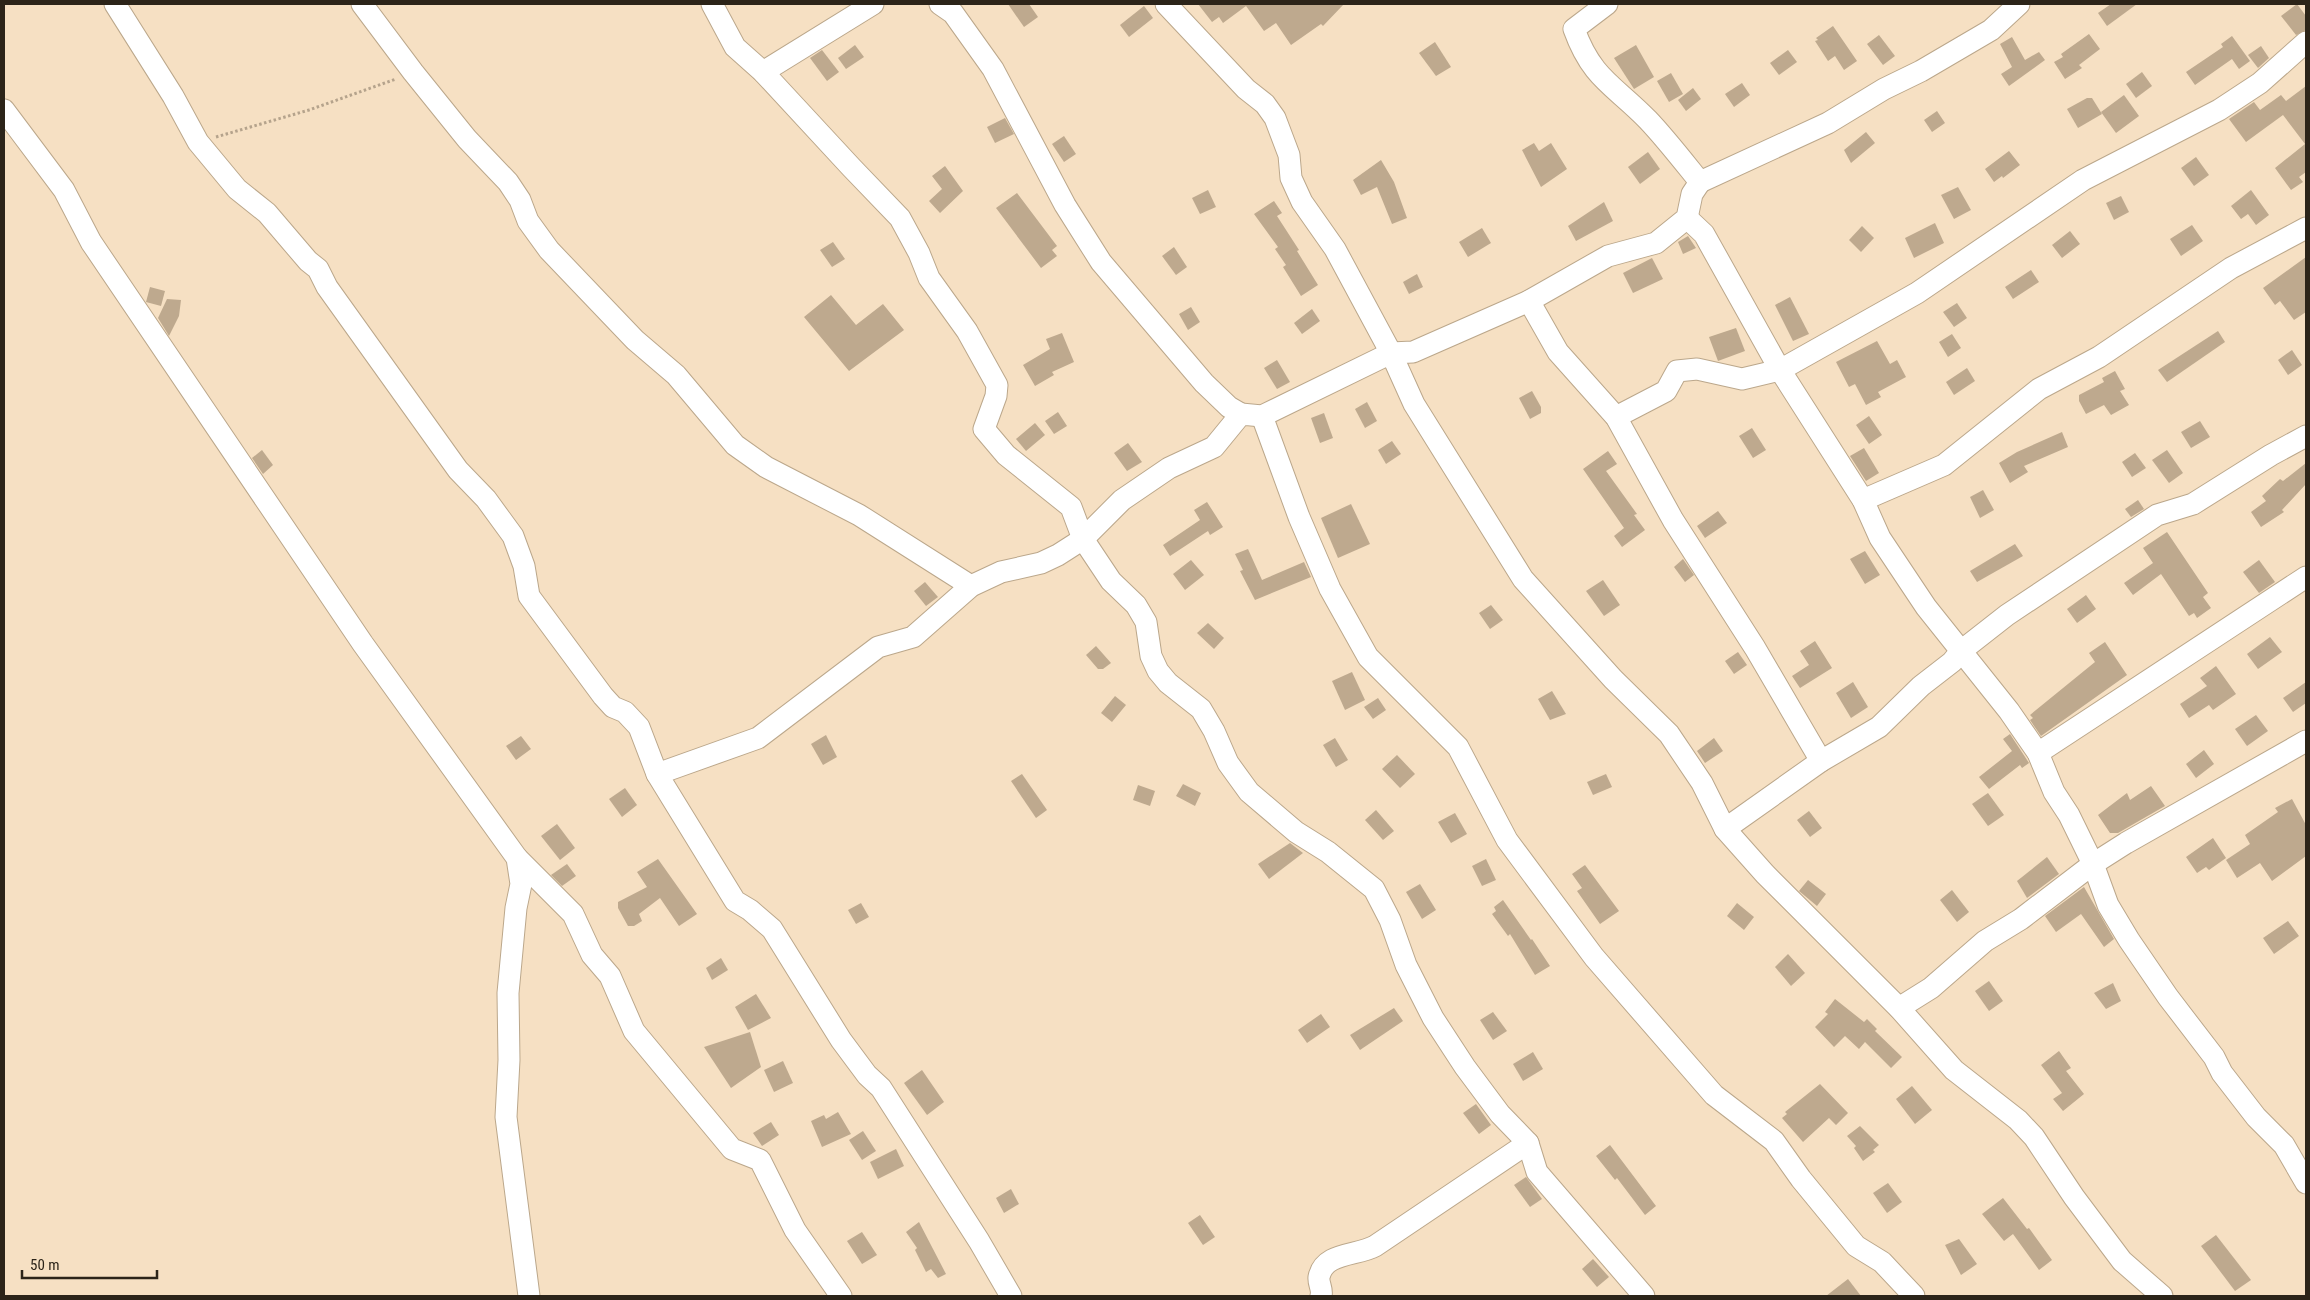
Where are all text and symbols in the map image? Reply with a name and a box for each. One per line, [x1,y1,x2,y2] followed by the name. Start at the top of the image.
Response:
[22,1248,158,1280] scale bar
[30,1256,60,1274] text: 50 m

